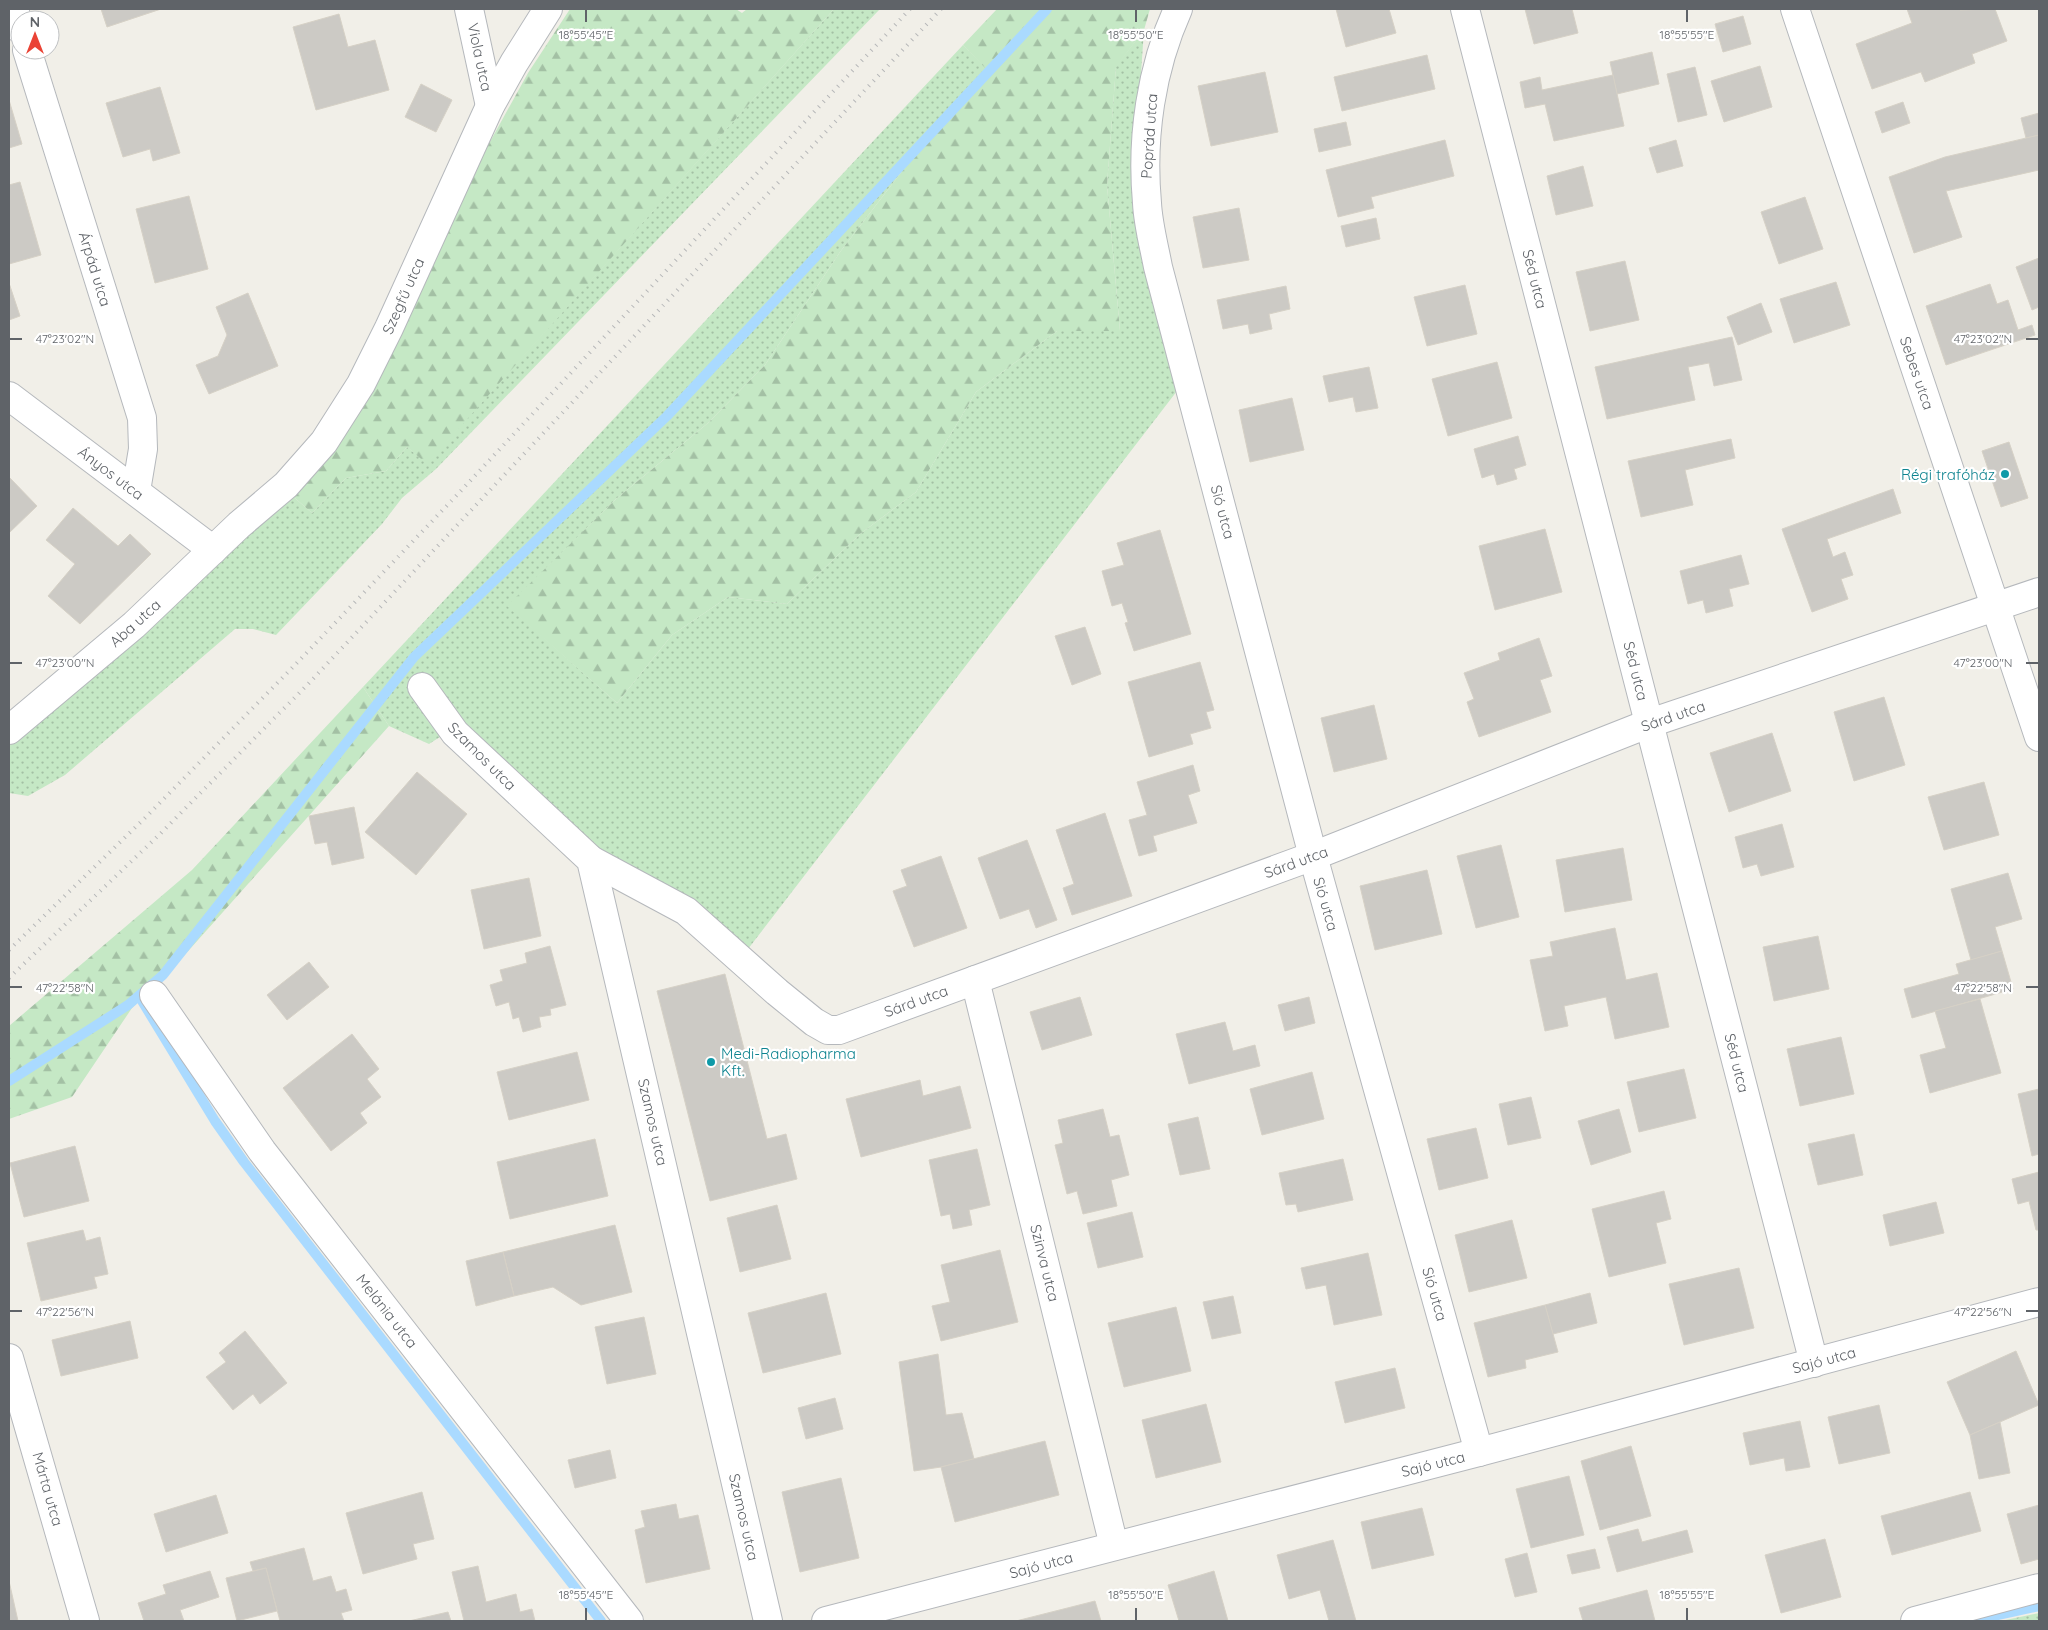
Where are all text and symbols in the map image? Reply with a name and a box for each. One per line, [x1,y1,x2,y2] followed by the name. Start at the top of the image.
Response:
[10,10,60,60] north arrow
[30,13,40,31] text: N
[464,21,496,93] street label: Viola utca
[559,27,614,42] text: 18°55'45"E
[1108,27,1164,42] text: 18°55'50"E
[1660,27,1715,42] text: 18°55'55"E
[1137,93,1161,179] street label: Poprád utca
[75,229,115,309] street label: Árpád utca
[1518,247,1552,311] street label: Séd utca
[378,255,428,337] street label: Szegfű utca
[36,331,94,346] text: 47°23'02"N
[1954,331,2012,346] text: 47°23'02"N
[1896,334,1938,412] street label: Sebes utca
[74,442,148,504] street label: Ányos utca
[1901,465,1995,484] place label: Régi trafóház
[1999,468,2011,480] marker: Régi trafóház
[1207,483,1239,541] street label: Sió utca
[105,595,165,651] street label: Aba utca
[1619,639,1653,703] street label: Séd utca
[36,655,94,670] text: 47°23'00"N
[1954,655,2012,670] text: 47°23'00"N
[1638,696,1708,736] street label: Sárd utca
[444,718,520,794] street label: Szamos utca
[1261,842,1331,882] street label: Sárd utca
[1309,875,1343,933] street label: Sió utca
[36,980,94,995] text: 47°22'58"N
[1954,980,2012,995] text: 47°22'58"N
[881,981,951,1021] street label: Sárd utca
[1720,1031,1754,1095] street label: Séd utca
[721,1044,856,1080] place label: Medi-Radiopharma Kft.
[705,1056,717,1068] marker: Medi-Radiopharma Kft.
[634,1077,672,1167] street label: Szamos utca
[1026,1222,1064,1304] street label: Szinva utca
[1418,1265,1452,1323] street label: Sió utca
[352,1270,422,1352] street label: Melánia utca
[36,1304,94,1319] text: 47°22'56"N
[1954,1304,2012,1319] text: 47°22'56"N
[1790,1342,1858,1378] street label: Sajó utca
[1399,1447,1467,1481] street label: Sajó utca
[28,1450,68,1528] street label: Márta utca
[725,1472,763,1562] street label: Szamos utca
[1007,1547,1075,1583] street label: Sajó utca
[559,1587,614,1602] text: 18°55'45"E
[1108,1587,1164,1602] text: 18°55'50"E
[1660,1587,1715,1602] text: 18°55'55"E

